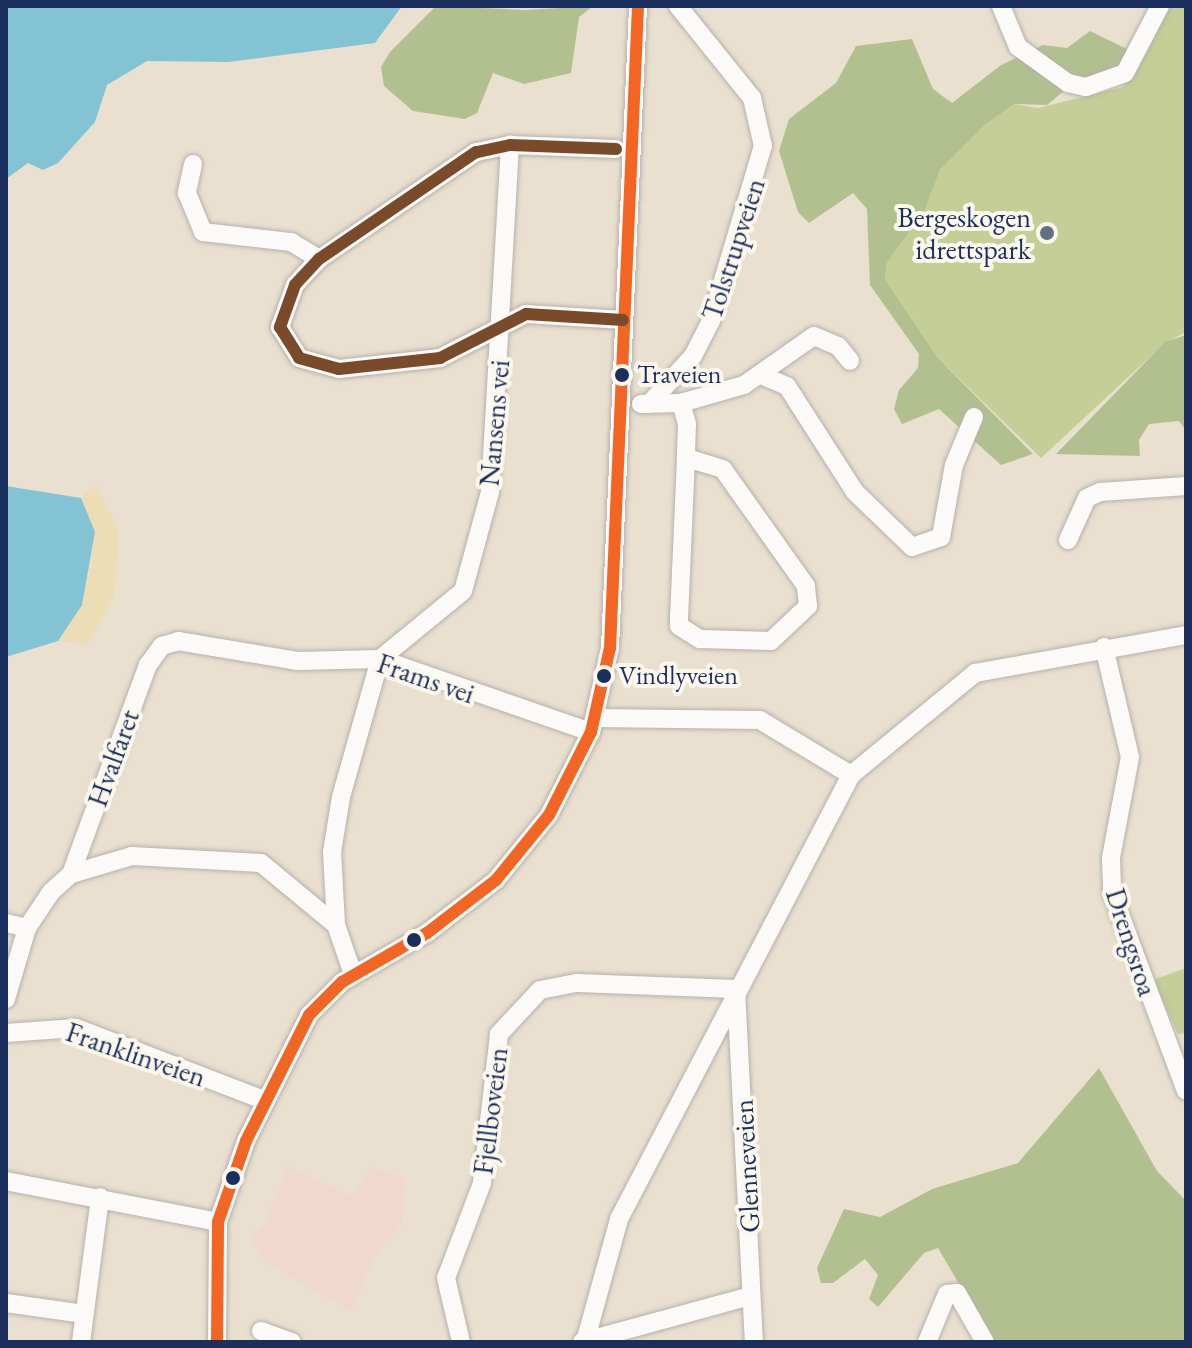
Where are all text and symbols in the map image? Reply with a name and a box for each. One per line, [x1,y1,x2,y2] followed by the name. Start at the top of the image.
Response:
[694,174,772,324] street label: Tolstrupveien
[897,200,1031,266] place label: Bergeskogen idrettspark
[1038,224,1056,242] marker: Bergeskogen idrettspark
[472,358,516,488] street label: Nansens vei
[637,359,721,391] place label: Traveien
[614,367,630,383] marker: Traveien
[373,646,479,710] street label: Frams vei
[619,660,738,692] place label: Vindlyveien
[596,668,612,684] marker: Vindlyveien
[80,705,146,811] street label: Hvalfaret
[1099,884,1165,1000] street label: Drengsroa
[406,932,422,948] unlabelled marker
[62,1014,210,1094] street label: Franklinveien
[466,1045,514,1177] street label: Fjellboveien
[726,1098,766,1234] street label: Glenneveien
[225,1170,241,1186] unlabelled marker

